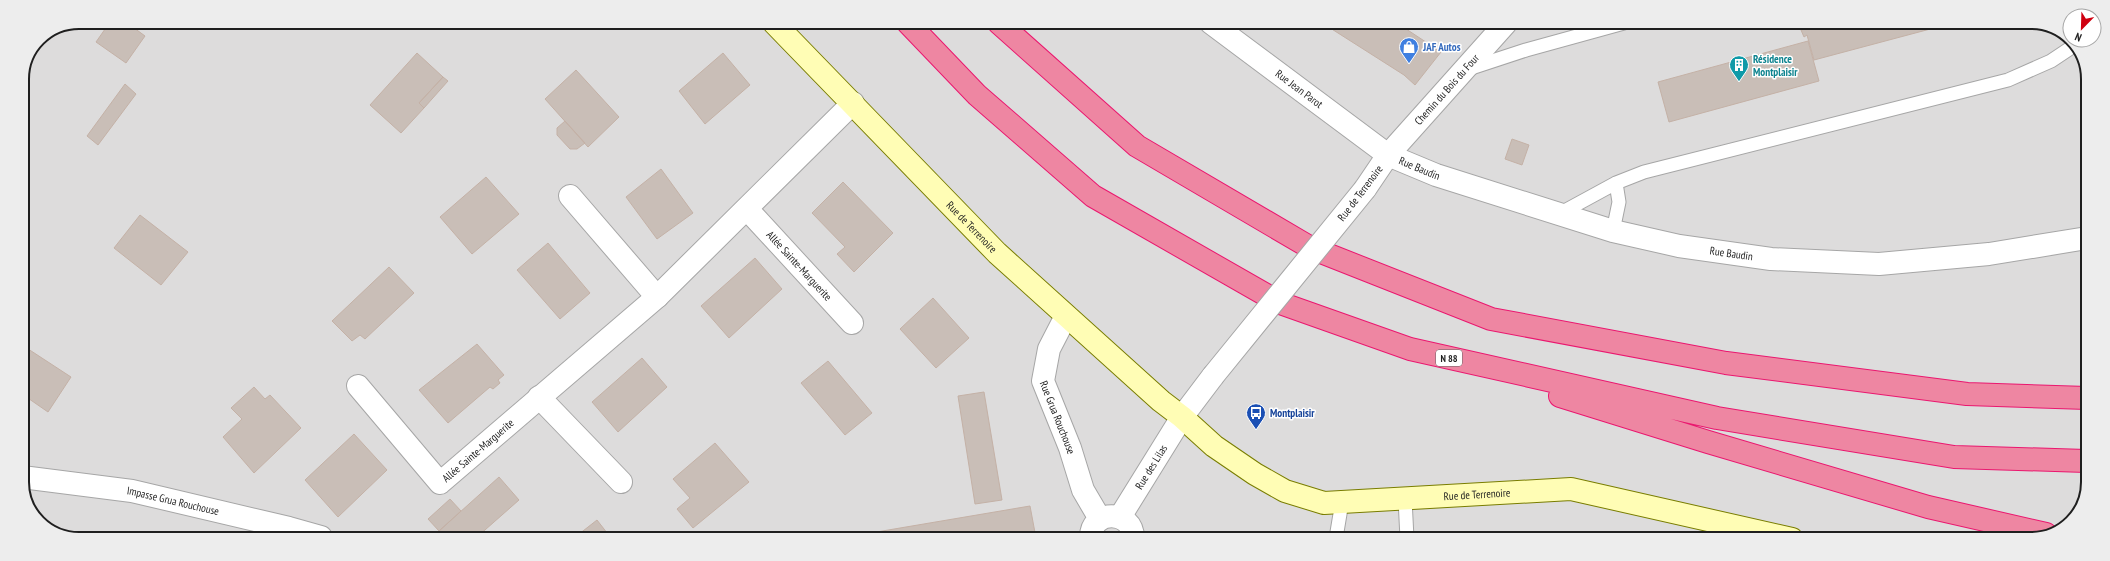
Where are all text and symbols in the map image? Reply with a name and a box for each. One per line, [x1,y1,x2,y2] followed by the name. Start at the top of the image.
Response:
[2062,8,2102,48] north arrow
[2073,30,2084,45] text: N
[1398,36,1420,64] shop icon: JAF Autos
[1422,40,1461,54] place label: JAF Autos
[1411,51,1482,128] street label: Chemin du Bois du Four
[1753,52,1798,79] place label: Résidence Montplaisir
[1728,54,1750,82] building icon: Résidence Montplaisir
[1273,67,1326,111] street label: Rue Jean Parot
[1397,153,1442,183] street label: Rue Baudin
[1334,162,1386,224] street label: Rue de Terrenoire
[943,198,1000,256] street label: Rue de Terrenoire
[763,228,835,304] street label: Allée Sainte-Marguerite
[1709,243,1754,263] street label: Rue Baudin
[1436,350,1462,366] road number: N 88
[1037,379,1079,456] street label: Rue Grua Rouchouse
[1245,402,1267,430] bus stop icon: Montplaisir
[1270,406,1315,420] place label: Montplaisir
[439,416,517,485] street label: Allée Sainte-Marguerite
[1132,442,1170,492] street label: Rue des Lilas
[126,483,221,518] street label: Impasse Grua Rouchouse
[1443,485,1511,503] street label: Rue de Terrenoire

